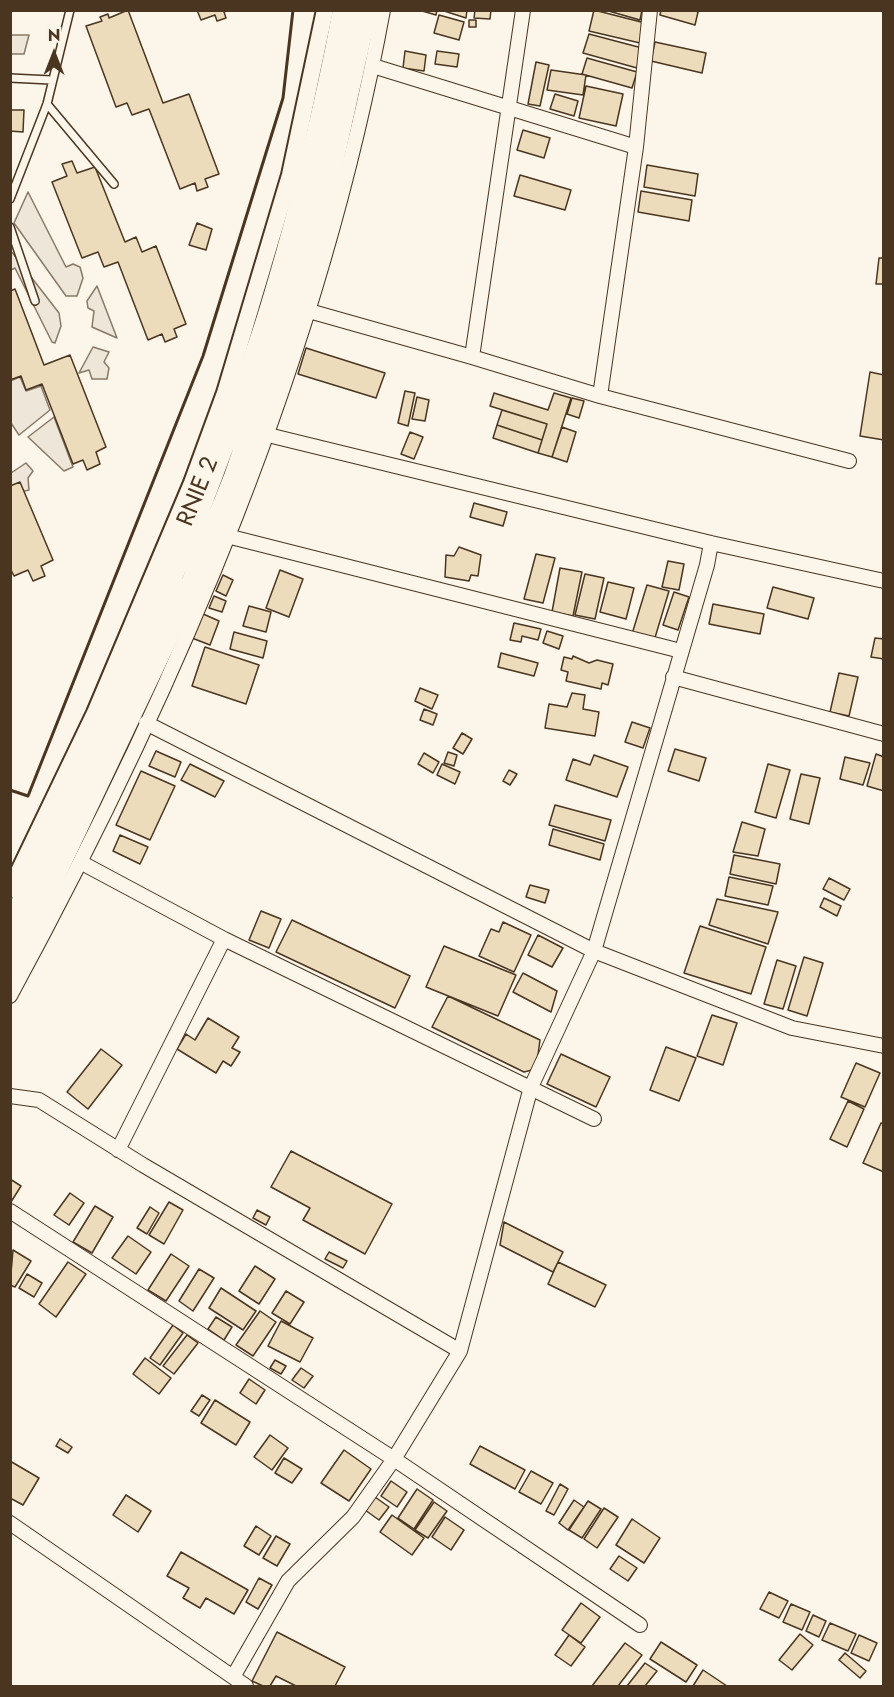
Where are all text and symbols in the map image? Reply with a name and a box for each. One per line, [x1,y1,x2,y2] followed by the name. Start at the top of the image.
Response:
[24,24,84,84] north arrow
[48,24,60,47] text: N
[172,453,226,531] street label: RNIE 2

